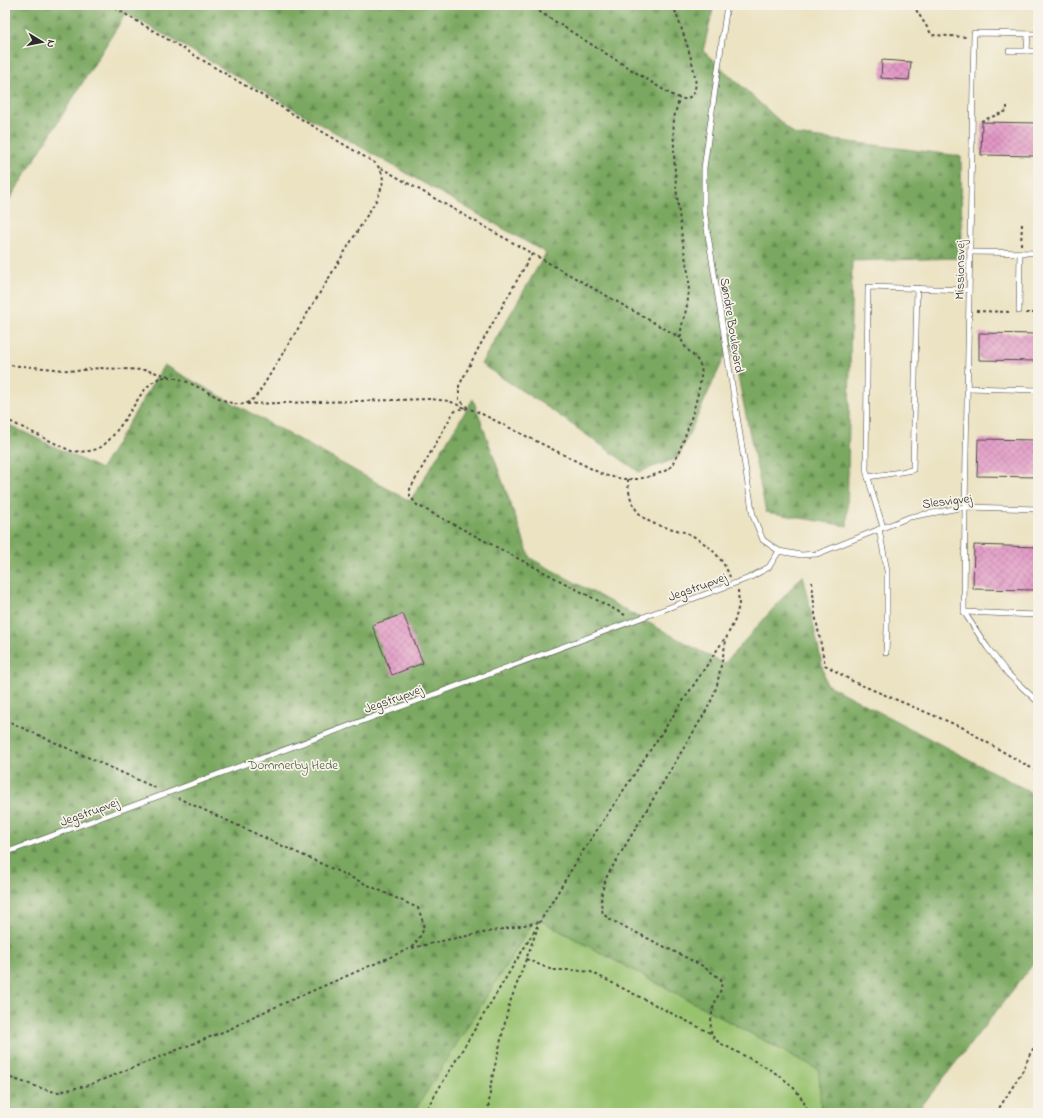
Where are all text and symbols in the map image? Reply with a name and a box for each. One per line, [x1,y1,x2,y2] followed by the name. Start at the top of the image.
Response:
[22,22,62,62] north arrow
[42,39,59,49] text: N
[950,240,971,300] street label: Missionsvej
[715,276,749,375] street label: Søndre Boulevard
[921,489,974,515] street label: Slesvigvej
[665,568,730,608] street label: Jegstrupvej
[361,680,426,720] street label: Jegstrupvej
[247,756,338,776] park label: Dommerby Hede
[57,793,122,833] street label: Jegstrupvej

